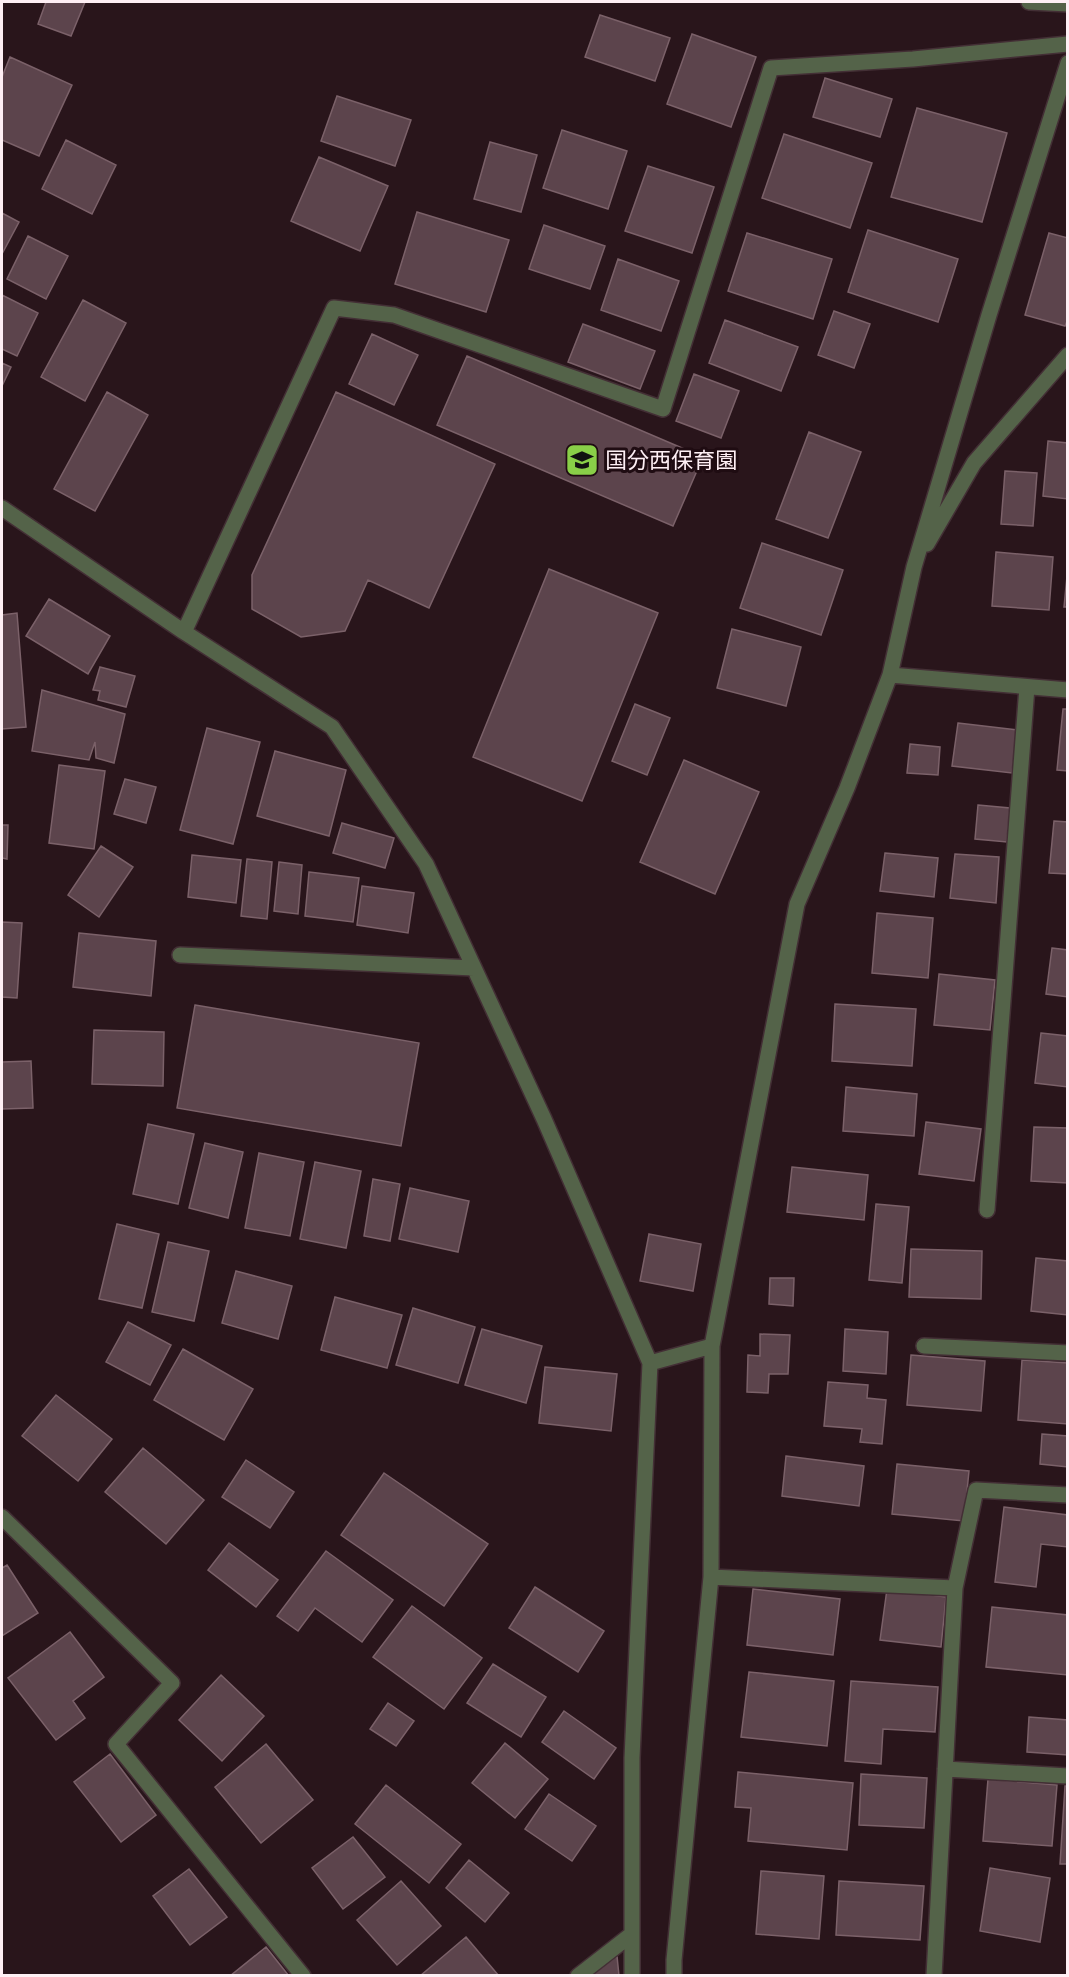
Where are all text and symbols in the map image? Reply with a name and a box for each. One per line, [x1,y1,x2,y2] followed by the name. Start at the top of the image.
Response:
[564,442,600,478] school or university icon: 国分西保育園
[605,446,737,474] place label: 国分西保育園

